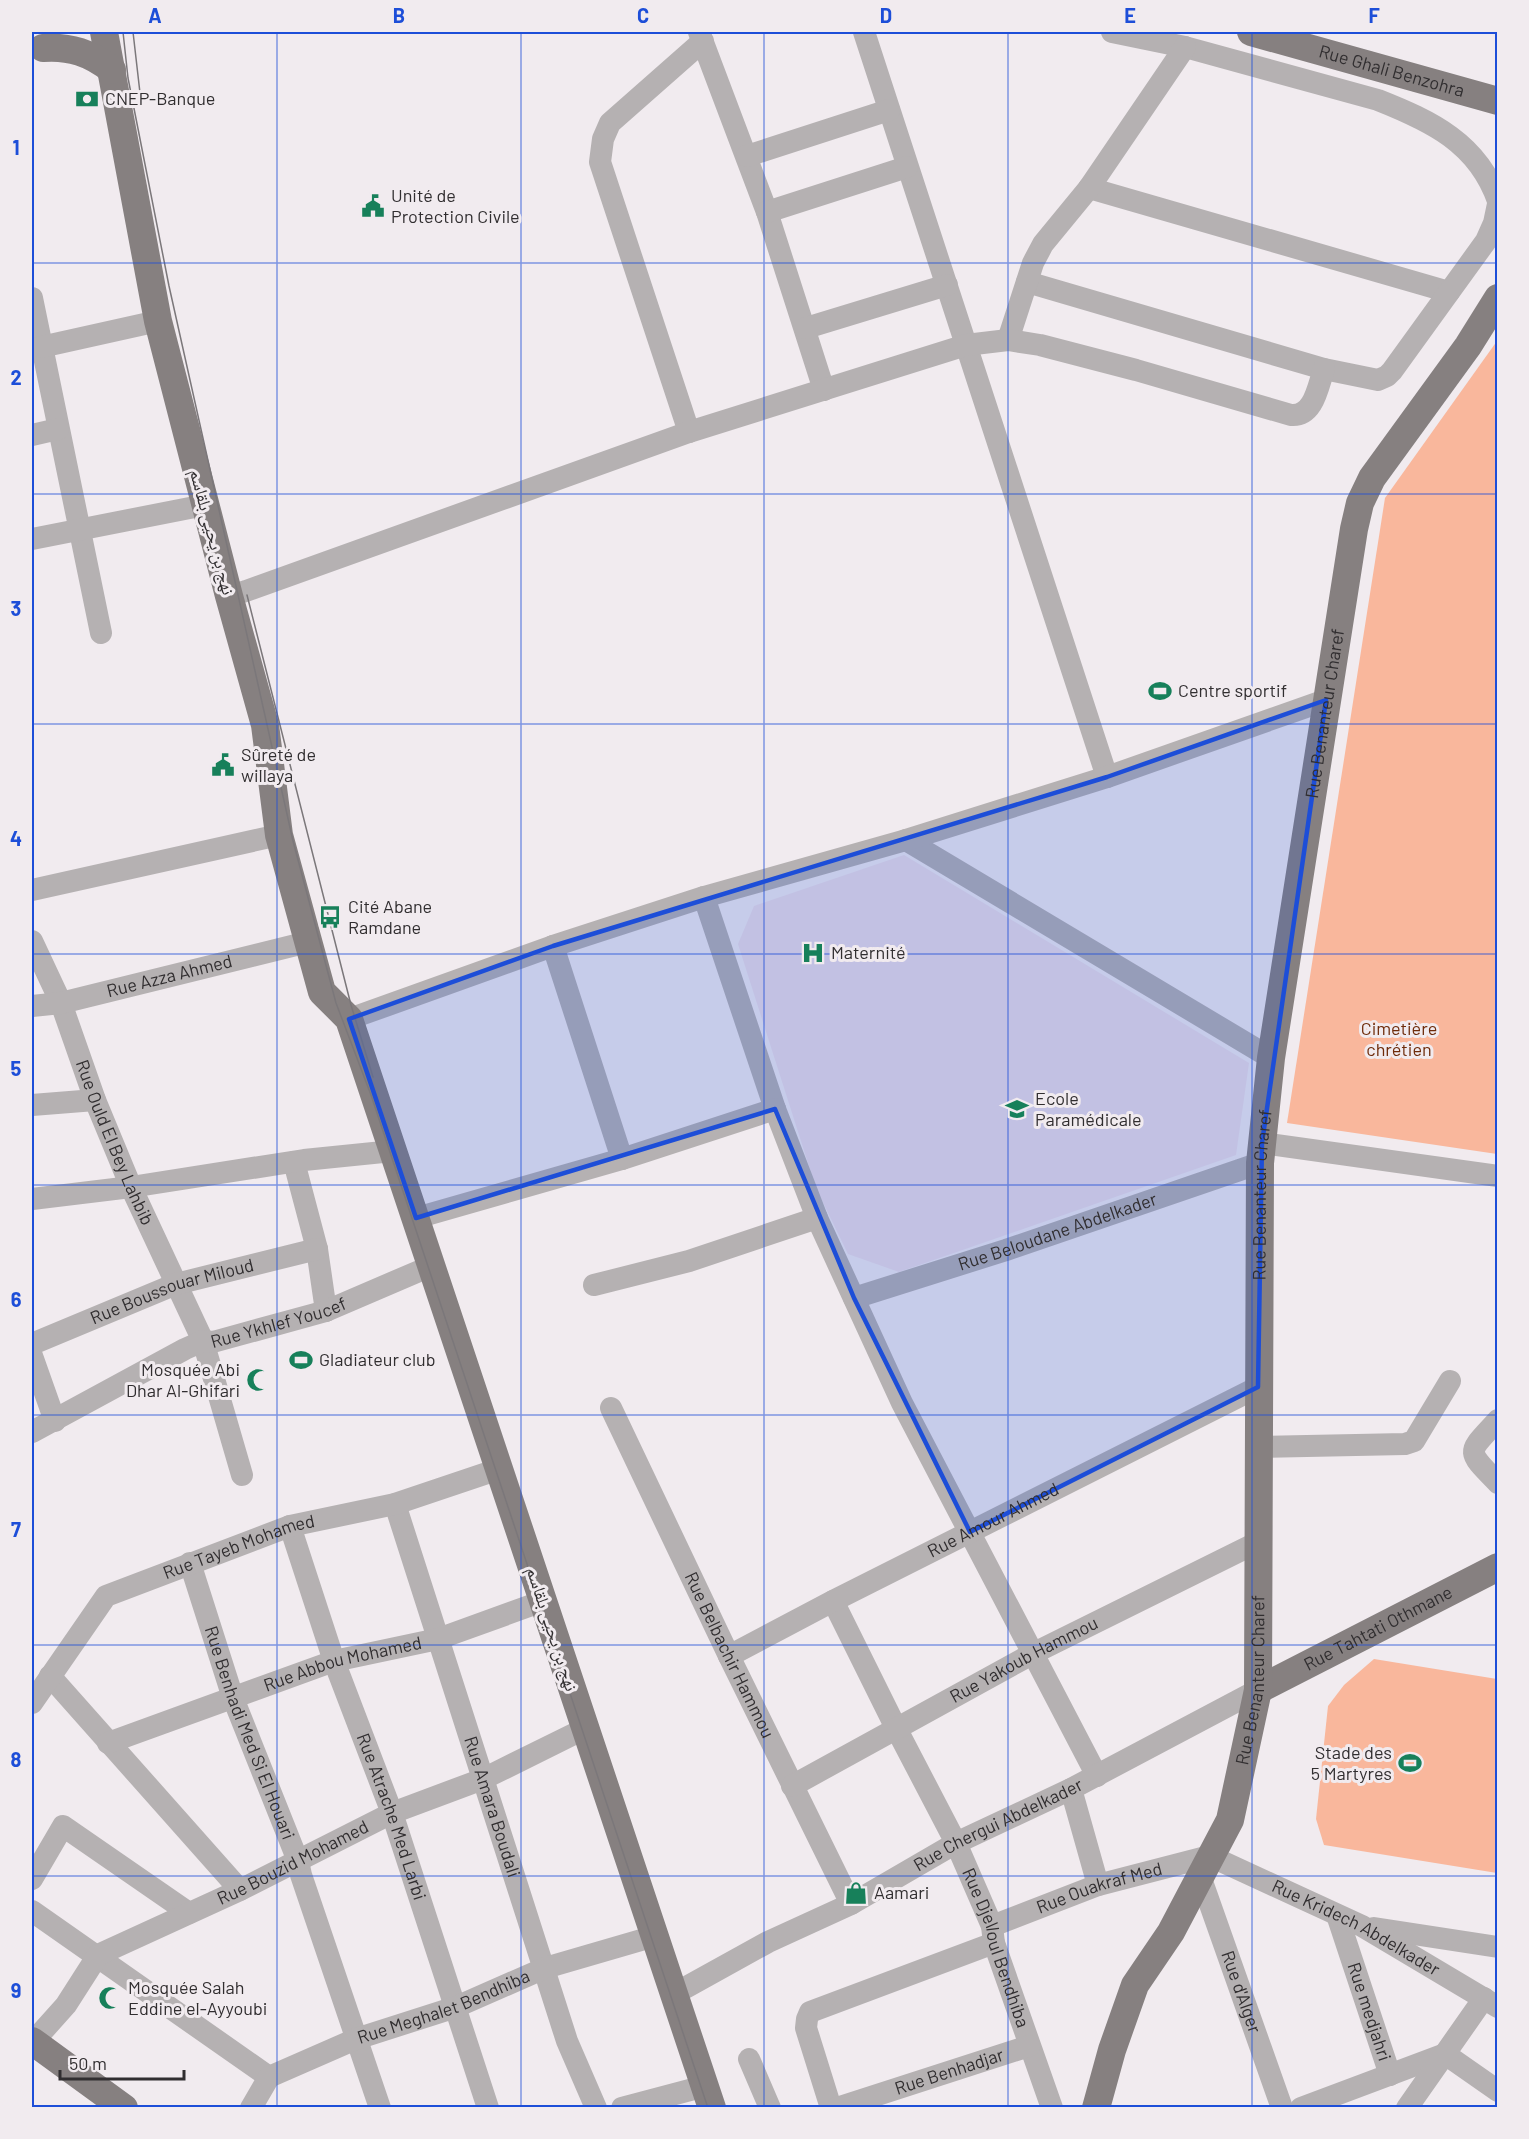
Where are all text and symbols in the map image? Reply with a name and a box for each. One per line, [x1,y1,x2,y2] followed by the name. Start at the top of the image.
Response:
[148,3,162,27] text: A
[393,3,405,27] text: B
[637,3,649,27] text: C
[880,3,892,27] text: D
[1124,3,1136,27] text: E
[1368,3,1380,27] text: F
[1317,40,1467,101] street label: Rue Ghali Benzohra
[74,86,100,112] bank icon: CNEP-Banque
[105,87,215,109] place label: CNEP-Banque
[12,135,20,159] text: 1
[391,184,520,227] place label: Unité de Protection Civile
[360,193,386,219] public building icon: Unité de Protection Civile
[10,365,22,389] text: 2
[184,466,240,598] street label: نهج بن يحيى بلقاسم
[11,596,21,620] text: 3
[1300,627,1348,800] street label: Rue Benanteur Charef
[1147,678,1173,704] sports icon: Centre sportif
[1178,679,1287,701] place label: Centre sportif
[241,743,316,786] place label: Sûreté de willaya
[210,752,236,778] public building icon: Sûreté de willaya
[10,826,22,850] text: 4
[348,895,432,938] place label: Cité Abane Ramdane
[317,904,343,930] bus stop icon: Cité Abane Ramdane
[800,940,826,966] hospital icon: Maternité
[831,941,906,963] place label: Maternité
[104,949,234,1001] street label: Rue Azza Ahmed
[1361,1017,1437,1060] park label: Cimetière chrétien
[11,1056,22,1080] text: 5
[72,1057,159,1228] street label: Rue Ould El Bey Lahbib
[1035,1087,1142,1130] place label: Ecole Paramédicale
[1004,1096,1030,1122] school or university icon: Ecole Paramédicale
[1248,1108,1276,1280] street label: Rue Benanteur Charef
[955,1187,1160,1274] street label: Rue Beloudane Abdelkader
[87,1253,256,1329] street label: Rue Boussouar Miloud
[11,1287,22,1311] text: 6
[208,1292,349,1352] street label: Rue Ykhlef Youcef
[288,1347,314,1373] sports icon: Gladiateur club
[319,1348,436,1370] place label: Gladiateur club
[126,1358,240,1401] place label: Mosquée Abi Dhar Al-Ghifari
[245,1367,271,1393] mosque icon: Mosquée Abi Dhar Al-Ghifari
[923,1477,1062,1562] street label: Rue Amour Ahmed
[160,1509,316,1583] street label: Rue Tayeb Mohamed
[11,1517,21,1541] text: 7
[521,1564,583,1694] street label: نهج بن يحيى بلقاسم
[681,1568,780,1741] street label: Rue Belbachir Hammou
[1300,1580,1456,1675] street label: Rue Tahtati Othmane
[1230,1595,1268,1767] street label: Rue Benanteur Charef
[946,1611,1101,1707] street label: Rue Yakoub Hammou
[201,1623,300,1842] street label: Rue Benhadi Med Si El Houari
[260,1631,423,1696] street label: Rue Abbou Mohamed
[353,1730,432,1903] street label: Rue Atrache Med Larbi
[460,1733,526,1880] street label: Rue Amara Boudali
[1311,1741,1392,1784] place label: Stade des 5 Martyres
[11,1747,22,1771] text: 8
[1397,1750,1423,1776] sports icon: Stade des 5 Martyres
[909,1773,1087,1875] street label: Rue Chergui Abdelkader
[213,1815,372,1909] street label: Rue Bouzid Mohamed
[1033,1857,1164,1918] street label: Rue Ouakraf Med
[958,1864,1035,2030] street label: Rue Djelloul Bendhiba
[1269,1874,1445,1980] street label: Rue Kridech Abdelkader
[843,1880,869,1906] shop icon: Aamari
[874,1881,929,1903] place label: Aamari
[1217,1947,1267,2036] street label: Rue d'Alger
[1343,1959,1397,2064] street label: Rue medjahri
[354,1964,533,2048] street label: Rue Meghalet Bendhiba
[128,1976,267,2019] place label: Mosquée Salah Eddine el-Ayyoubi
[11,1978,21,2002] text: 9
[97,1985,123,2011] mosque icon: Mosquée Salah Eddine el-Ayyoubi
[60,2043,184,2081] scale bar
[892,2043,1007,2099] street label: Rue Benhadjar
[69,2052,107,2074] text: 50 m

